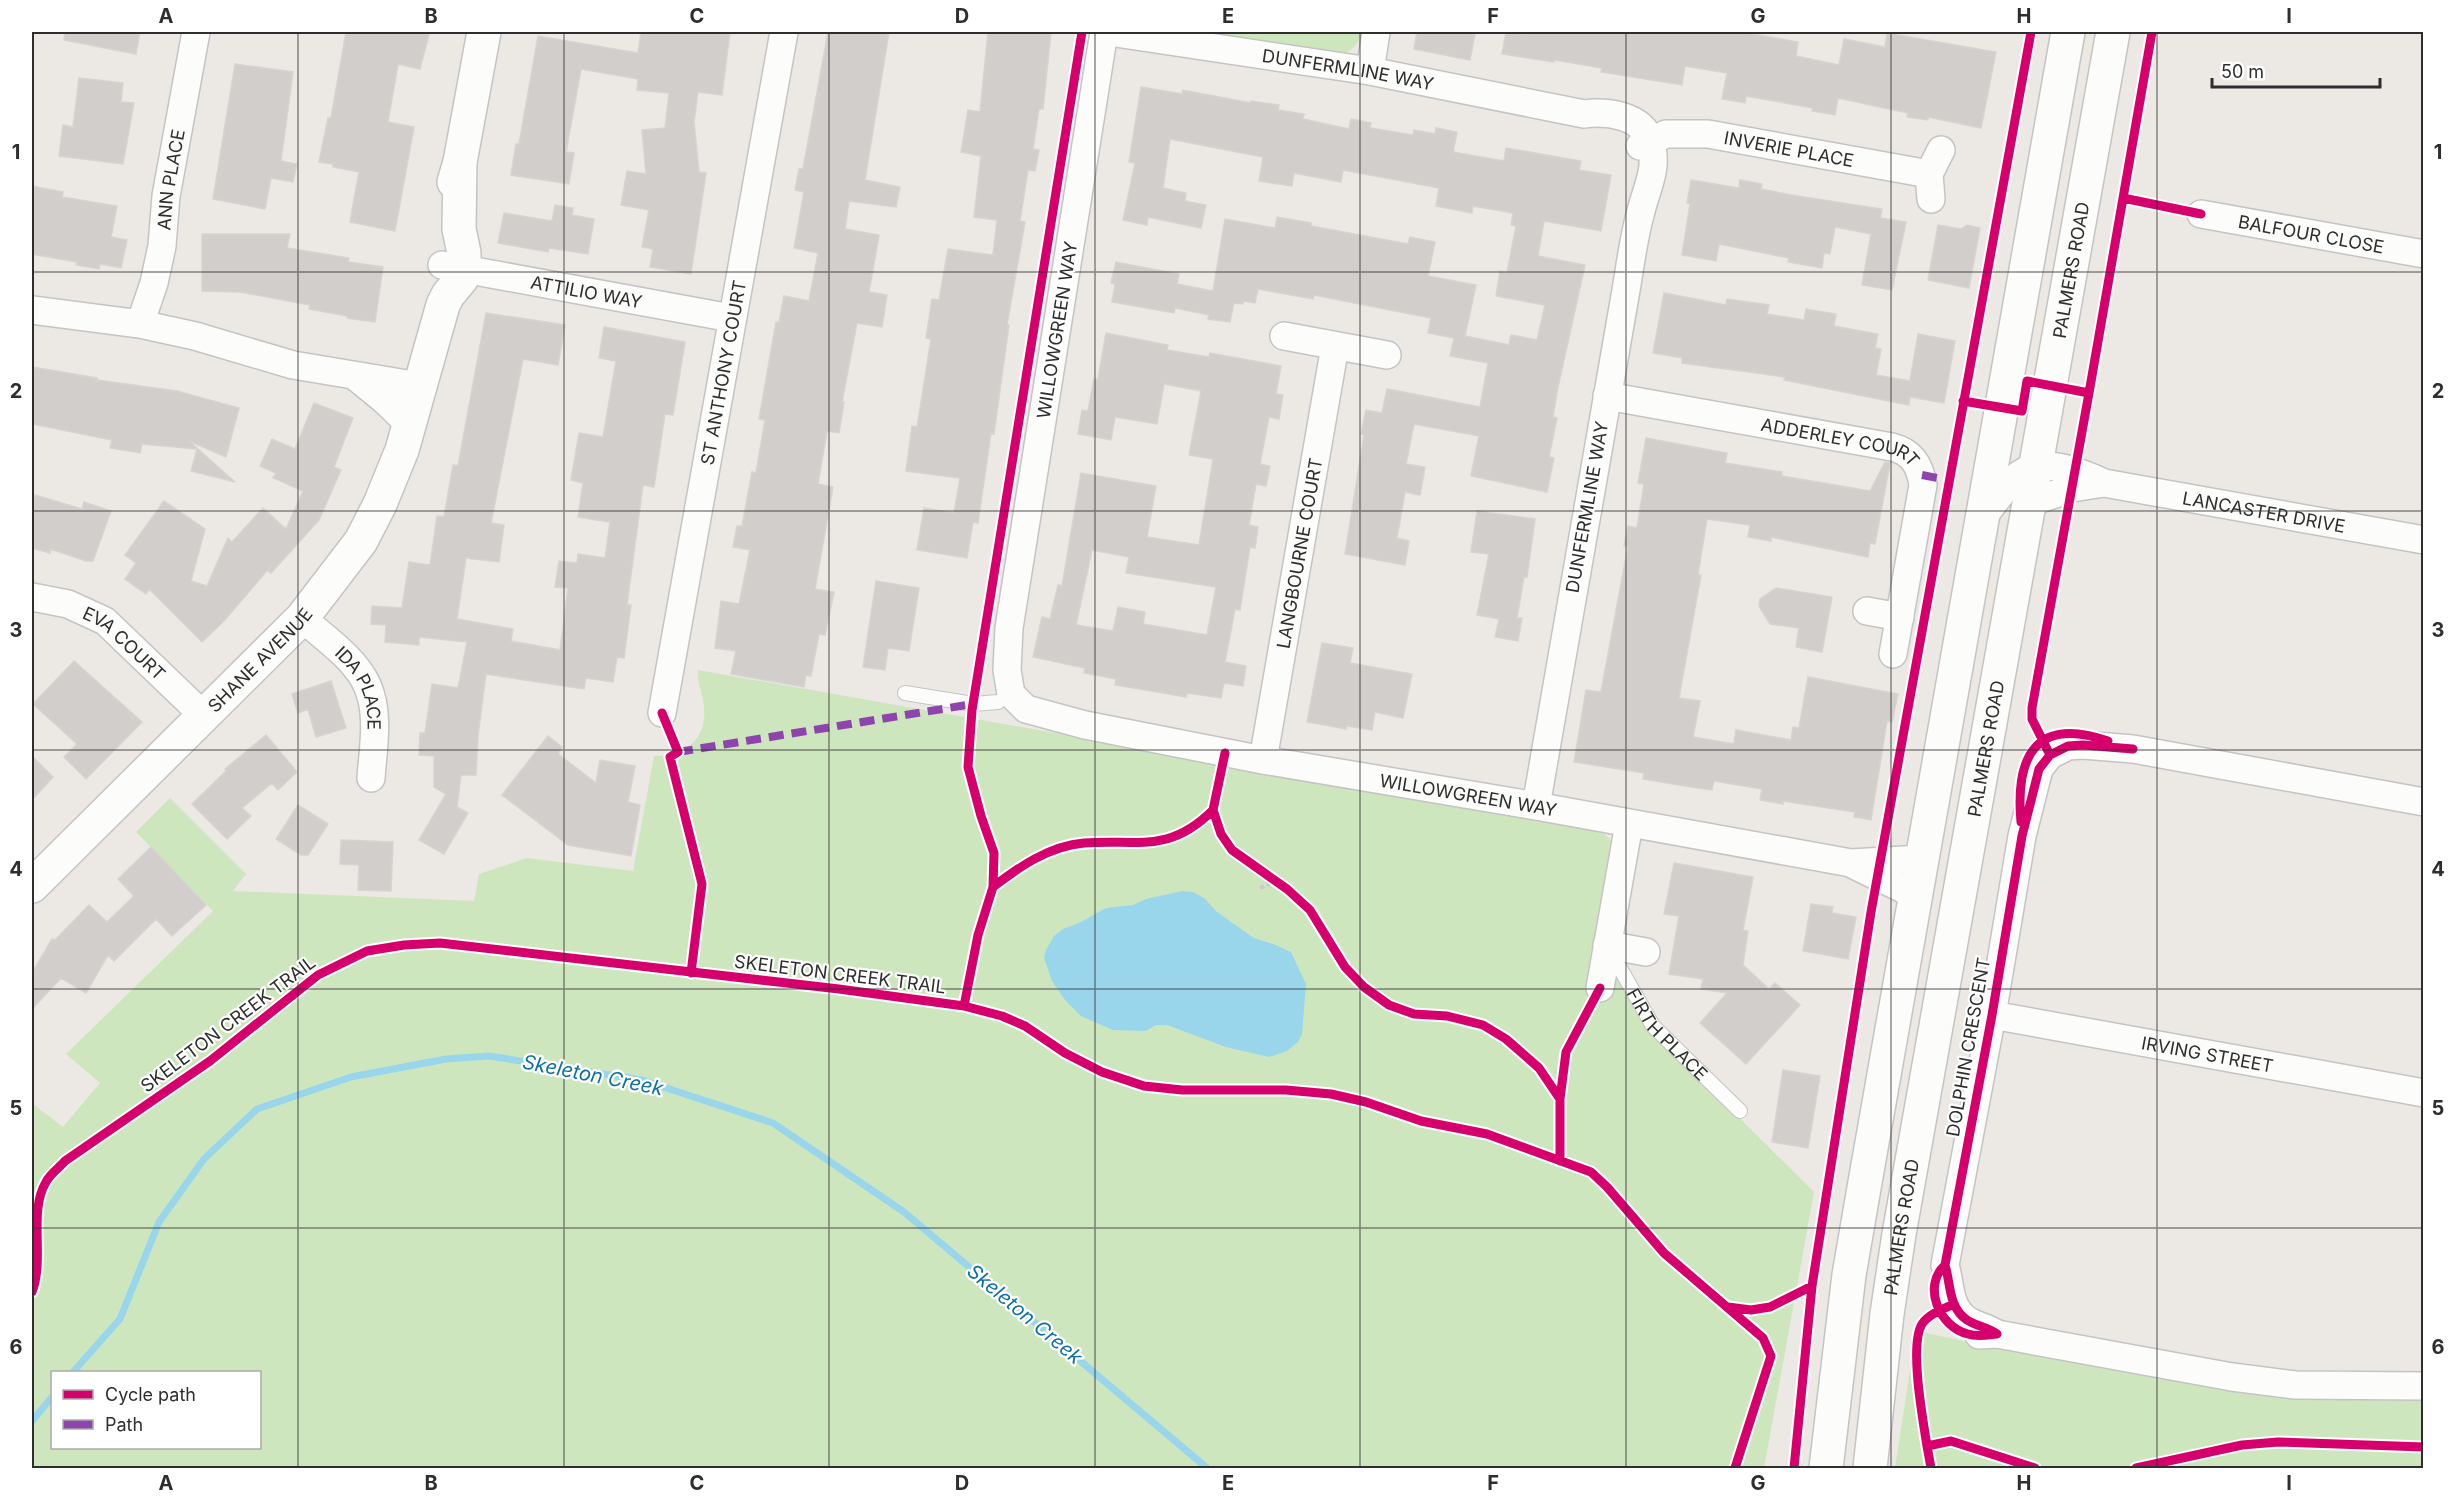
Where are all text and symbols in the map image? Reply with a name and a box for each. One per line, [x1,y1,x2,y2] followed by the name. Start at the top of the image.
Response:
[159,4,174,28] text: A
[424,4,438,28] text: B
[690,4,704,28] text: C
[955,4,969,28] text: D
[1222,4,1234,28] text: E
[1487,4,1499,28] text: F
[1750,4,1766,28] text: G
[2017,4,2031,28] text: H
[2286,4,2292,28] text: I
[1261,45,1436,94] street label: DUNFERMLINE WAY
[2212,51,2380,89] scale bar
[2221,61,2264,82] text: 50 m
[1722,127,1856,171] street label: INVERIE PLACE
[153,128,189,231] street label: ANN PLACE
[12,140,20,164] text: 1
[2434,140,2442,164] text: 1
[2048,200,2093,340] street label: PALMERS ROAD
[2237,210,2386,257] street label: BALFOUR CLOSE
[1033,240,1081,420] street label: WILLOWGREEN WAY
[529,271,644,312] street label: ATTILIO WAY
[696,278,750,467] street label: ST ANTHONY COURT
[10,379,22,403] text: 2
[2432,379,2444,403] text: 2
[1759,413,1924,470] street label: ADDERLEY COURT
[1562,420,1612,594] street label: DUNFERMLINE WAY
[1272,456,1326,650] street label: LANGBOURNE COURT
[2181,487,2347,536] street label: LANCASTER DRIVE
[80,602,170,684] street label: EVA COURT
[203,604,316,716] street label: SHANE AVENUE
[10,618,22,642] text: 3
[2432,618,2444,642] text: 3
[331,641,385,730] street label: IDA PLACE
[1963,679,2008,818] street label: PALMERS ROAD
[1378,769,1559,820] street label: WILLOWGREEN WAY
[9,857,23,881] text: 4
[2431,857,2445,881] text: 4
[137,951,319,1097] street label: SKELETON CREEK TRAIL
[733,951,947,997] street label: SKELETON CREEK TRAIL
[1942,956,1994,1138] street label: DOLPHIN CRESCENT
[1623,984,1712,1084] street label: FIRTH PLACE
[2140,1032,2275,1076] street label: IRVING STREET
[521,1050,666,1101] water label: Skeleton Creek
[10,1096,22,1120] text: 5
[2432,1096,2444,1120] text: 5
[1879,1157,1923,1297] street label: PALMERS ROAD
[963,1259,1088,1370] water label: Skeleton Creek
[10,1335,23,1359] text: 6
[2432,1335,2445,1359] text: 6
[51,1371,261,1449] legend
[105,1384,196,1405] text: Cycle path
[105,1414,143,1435] text: Path
[159,1471,174,1495] text: A
[424,1471,438,1495] text: B
[690,1471,704,1495] text: C
[955,1471,969,1495] text: D
[1222,1471,1234,1495] text: E
[1487,1471,1499,1495] text: F
[1750,1471,1766,1495] text: G
[2017,1471,2031,1495] text: H
[2286,1471,2292,1495] text: I

